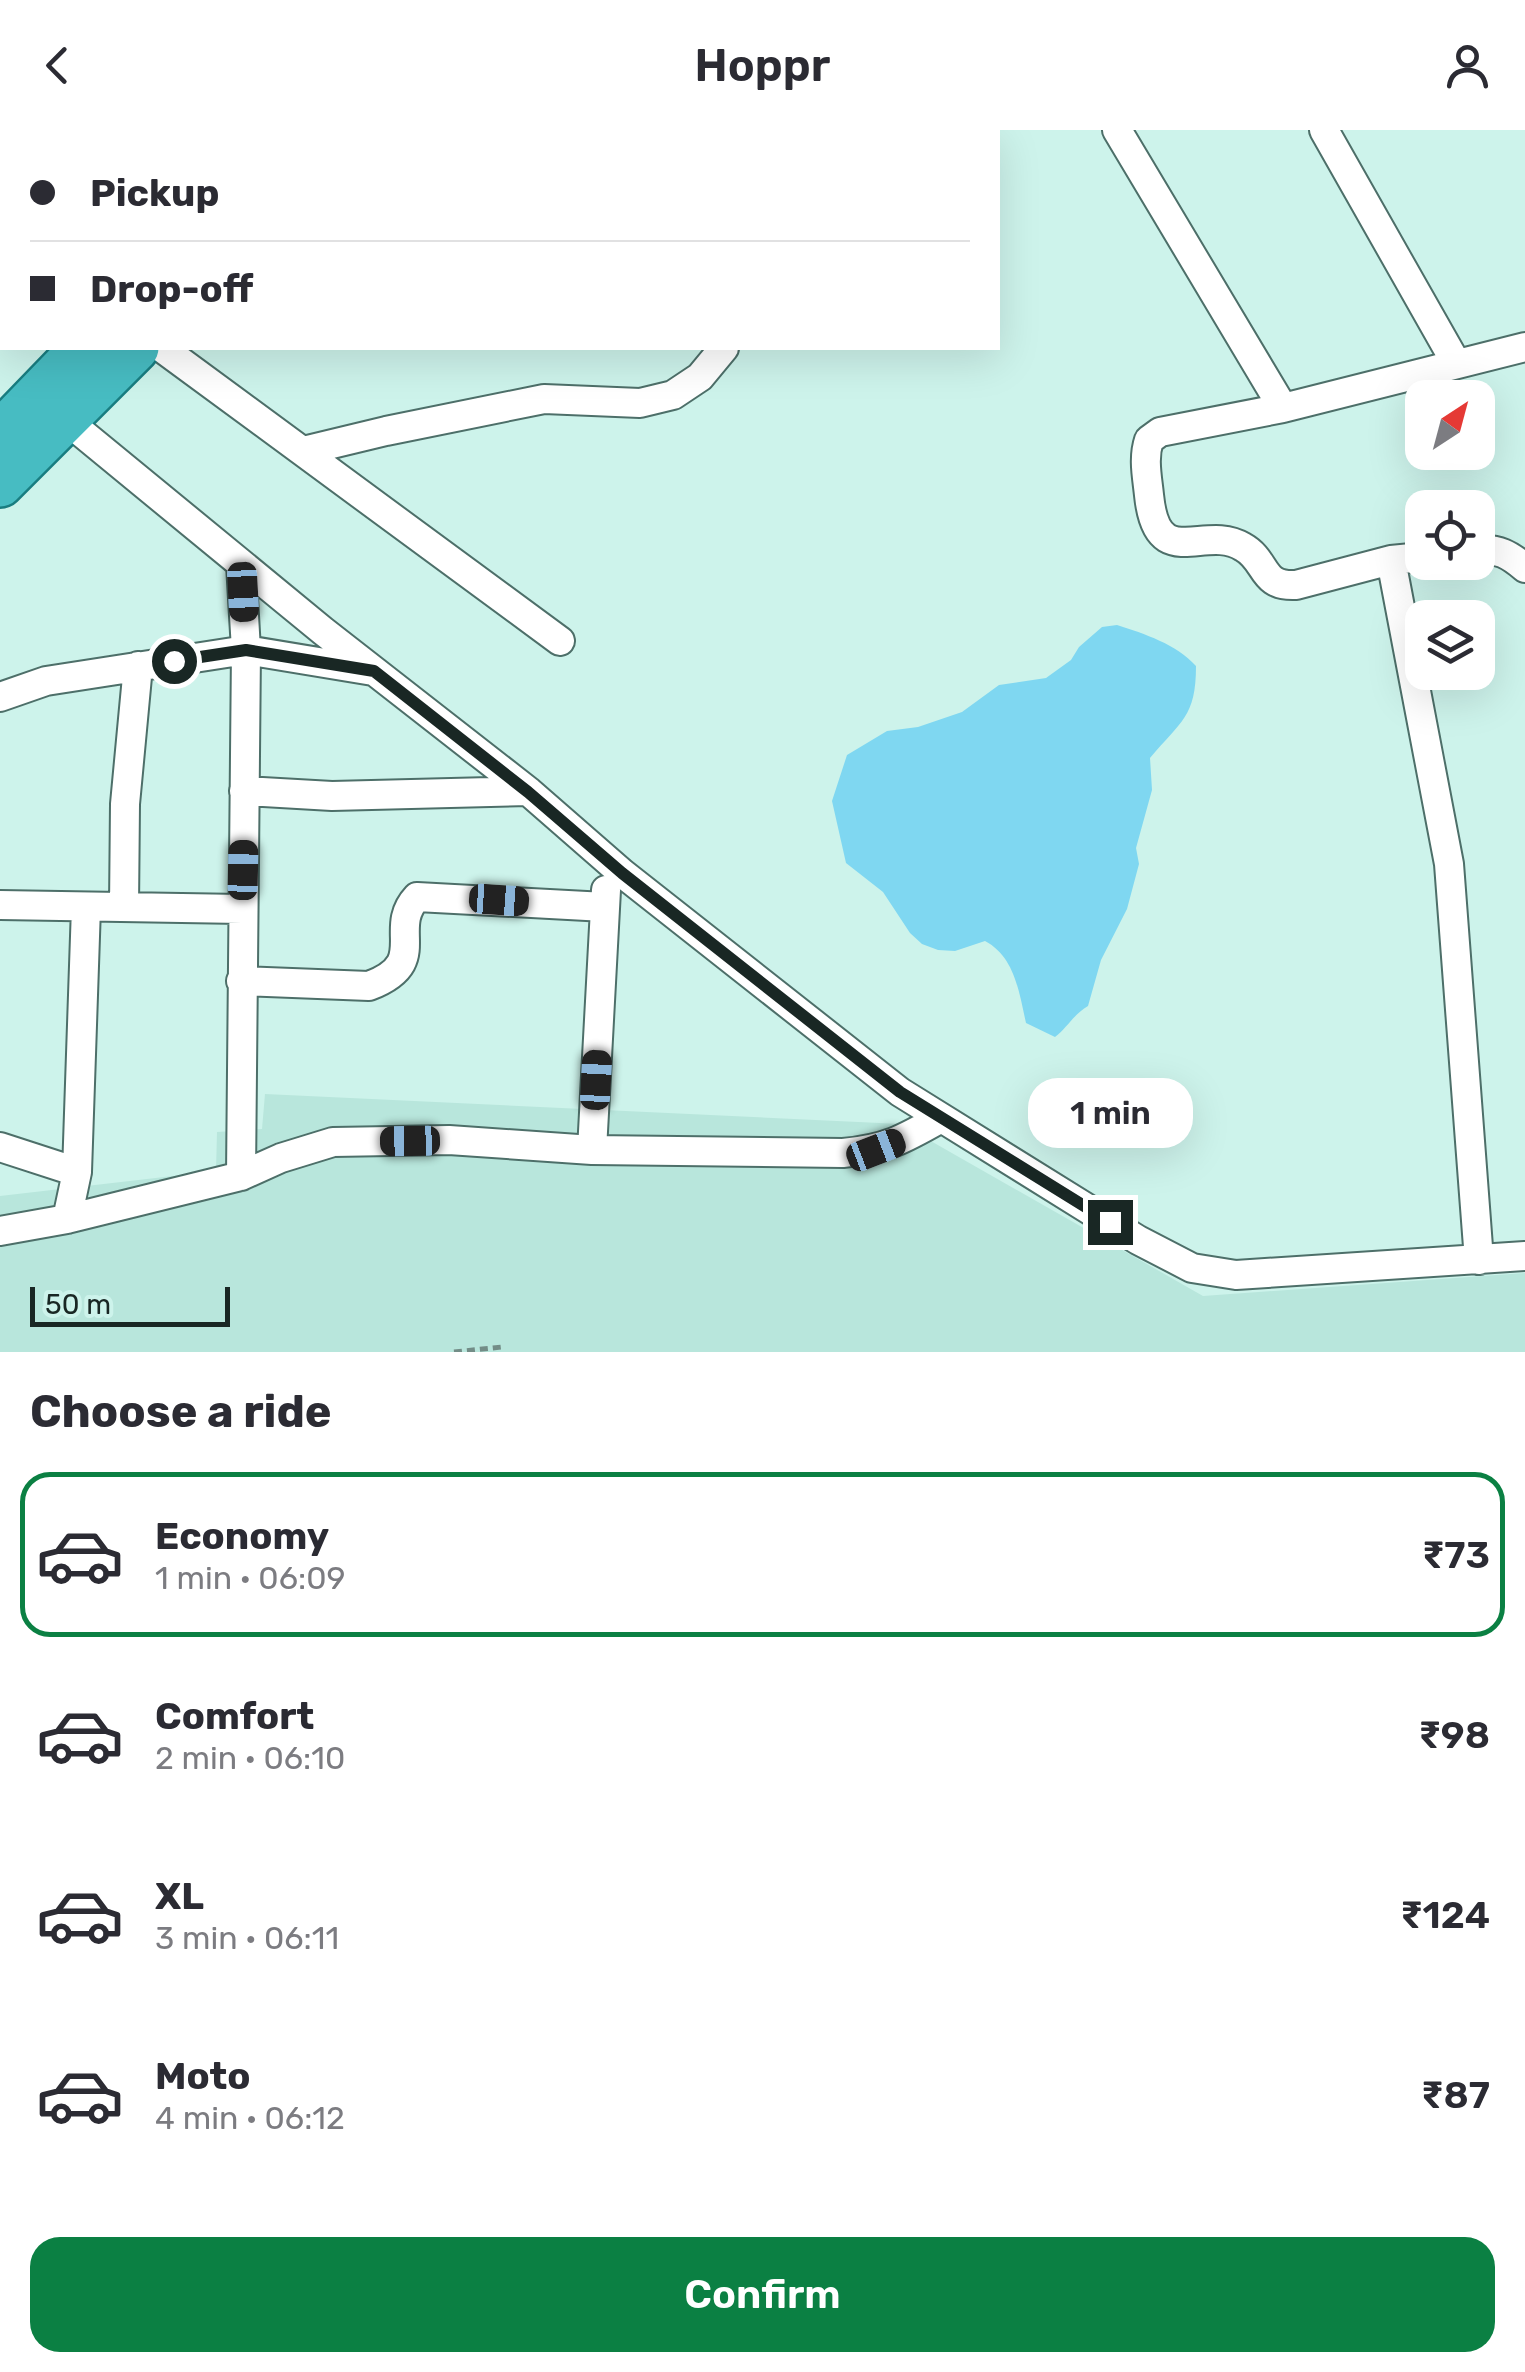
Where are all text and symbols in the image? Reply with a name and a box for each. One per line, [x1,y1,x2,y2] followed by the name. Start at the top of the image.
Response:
[30,38,85,93] icon: back
[1440,38,1495,93] icon: person
[695,39,830,92] text: Hoppr
[90,170,219,216] text: Pickup
[90,266,253,312] text: Drop-off
[1405,380,1495,470] north arrow
[1405,380,1495,690] map controls
[1405,490,1495,580] button: locate
[226,561,260,623] car
[1405,600,1495,690] button: layers
[152,639,197,684] route start
[227,840,259,900] car
[468,883,530,917] car
[579,1049,613,1111] car
[1028,1077,1192,1147] callout: 1 min
[1070,1094,1151,1132] text: 1 min
[380,1125,440,1157] car
[843,1125,909,1175] car
[1088,1200,1133,1245] route end
[30,1282,230,1326] scale bar
[45,1288,111,1321] text: 50 m
[30,1385,332,1438] text: Choose a ride
[35,1510,125,1600] icon: car
[155,1513,329,1559] text: Economy
[1422,1532,1490,1578] text: ₹73
[155,1559,345,1597] text: 1 min · 06:09
[35,1690,125,1780] icon: car
[155,1693,314,1739] text: Comfort
[1418,1712,1490,1758] text: ₹98
[155,1739,345,1777] text: 2 min · 06:10
[35,1870,125,1960] icon: car
[155,1873,204,1919] text: XL
[1400,1892,1490,1938] text: ₹124
[155,1919,339,1957] text: 3 min · 06:11
[35,2050,125,2140] icon: car
[155,2053,251,2099] text: Moto
[1421,2072,1490,2118] text: ₹87
[155,2099,345,2137] text: 4 min · 06:12
[30,2237,1495,2352] button: Confirm

